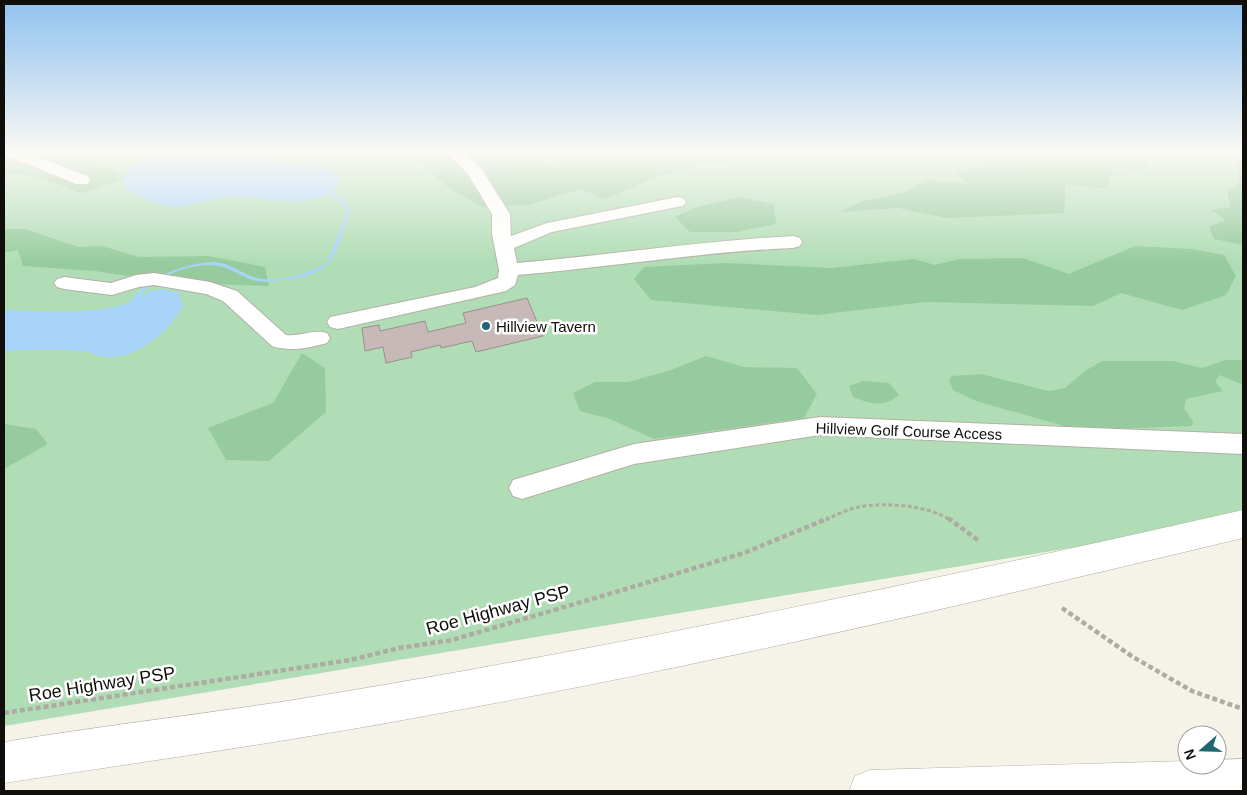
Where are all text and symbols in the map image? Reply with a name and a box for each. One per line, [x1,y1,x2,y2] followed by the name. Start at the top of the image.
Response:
[496,318,596,335] place label: Hillview Tavern
[480,320,492,332] marker: Hillview Tavern
[815,419,1003,443] street label: Hillview Golf Course Access
[424,581,572,639] street label: Roe Highway PSP
[27,663,177,705] street label: Roe Highway PSP
[1177,725,1227,775] north arrow
[1181,747,1199,762] text: N

